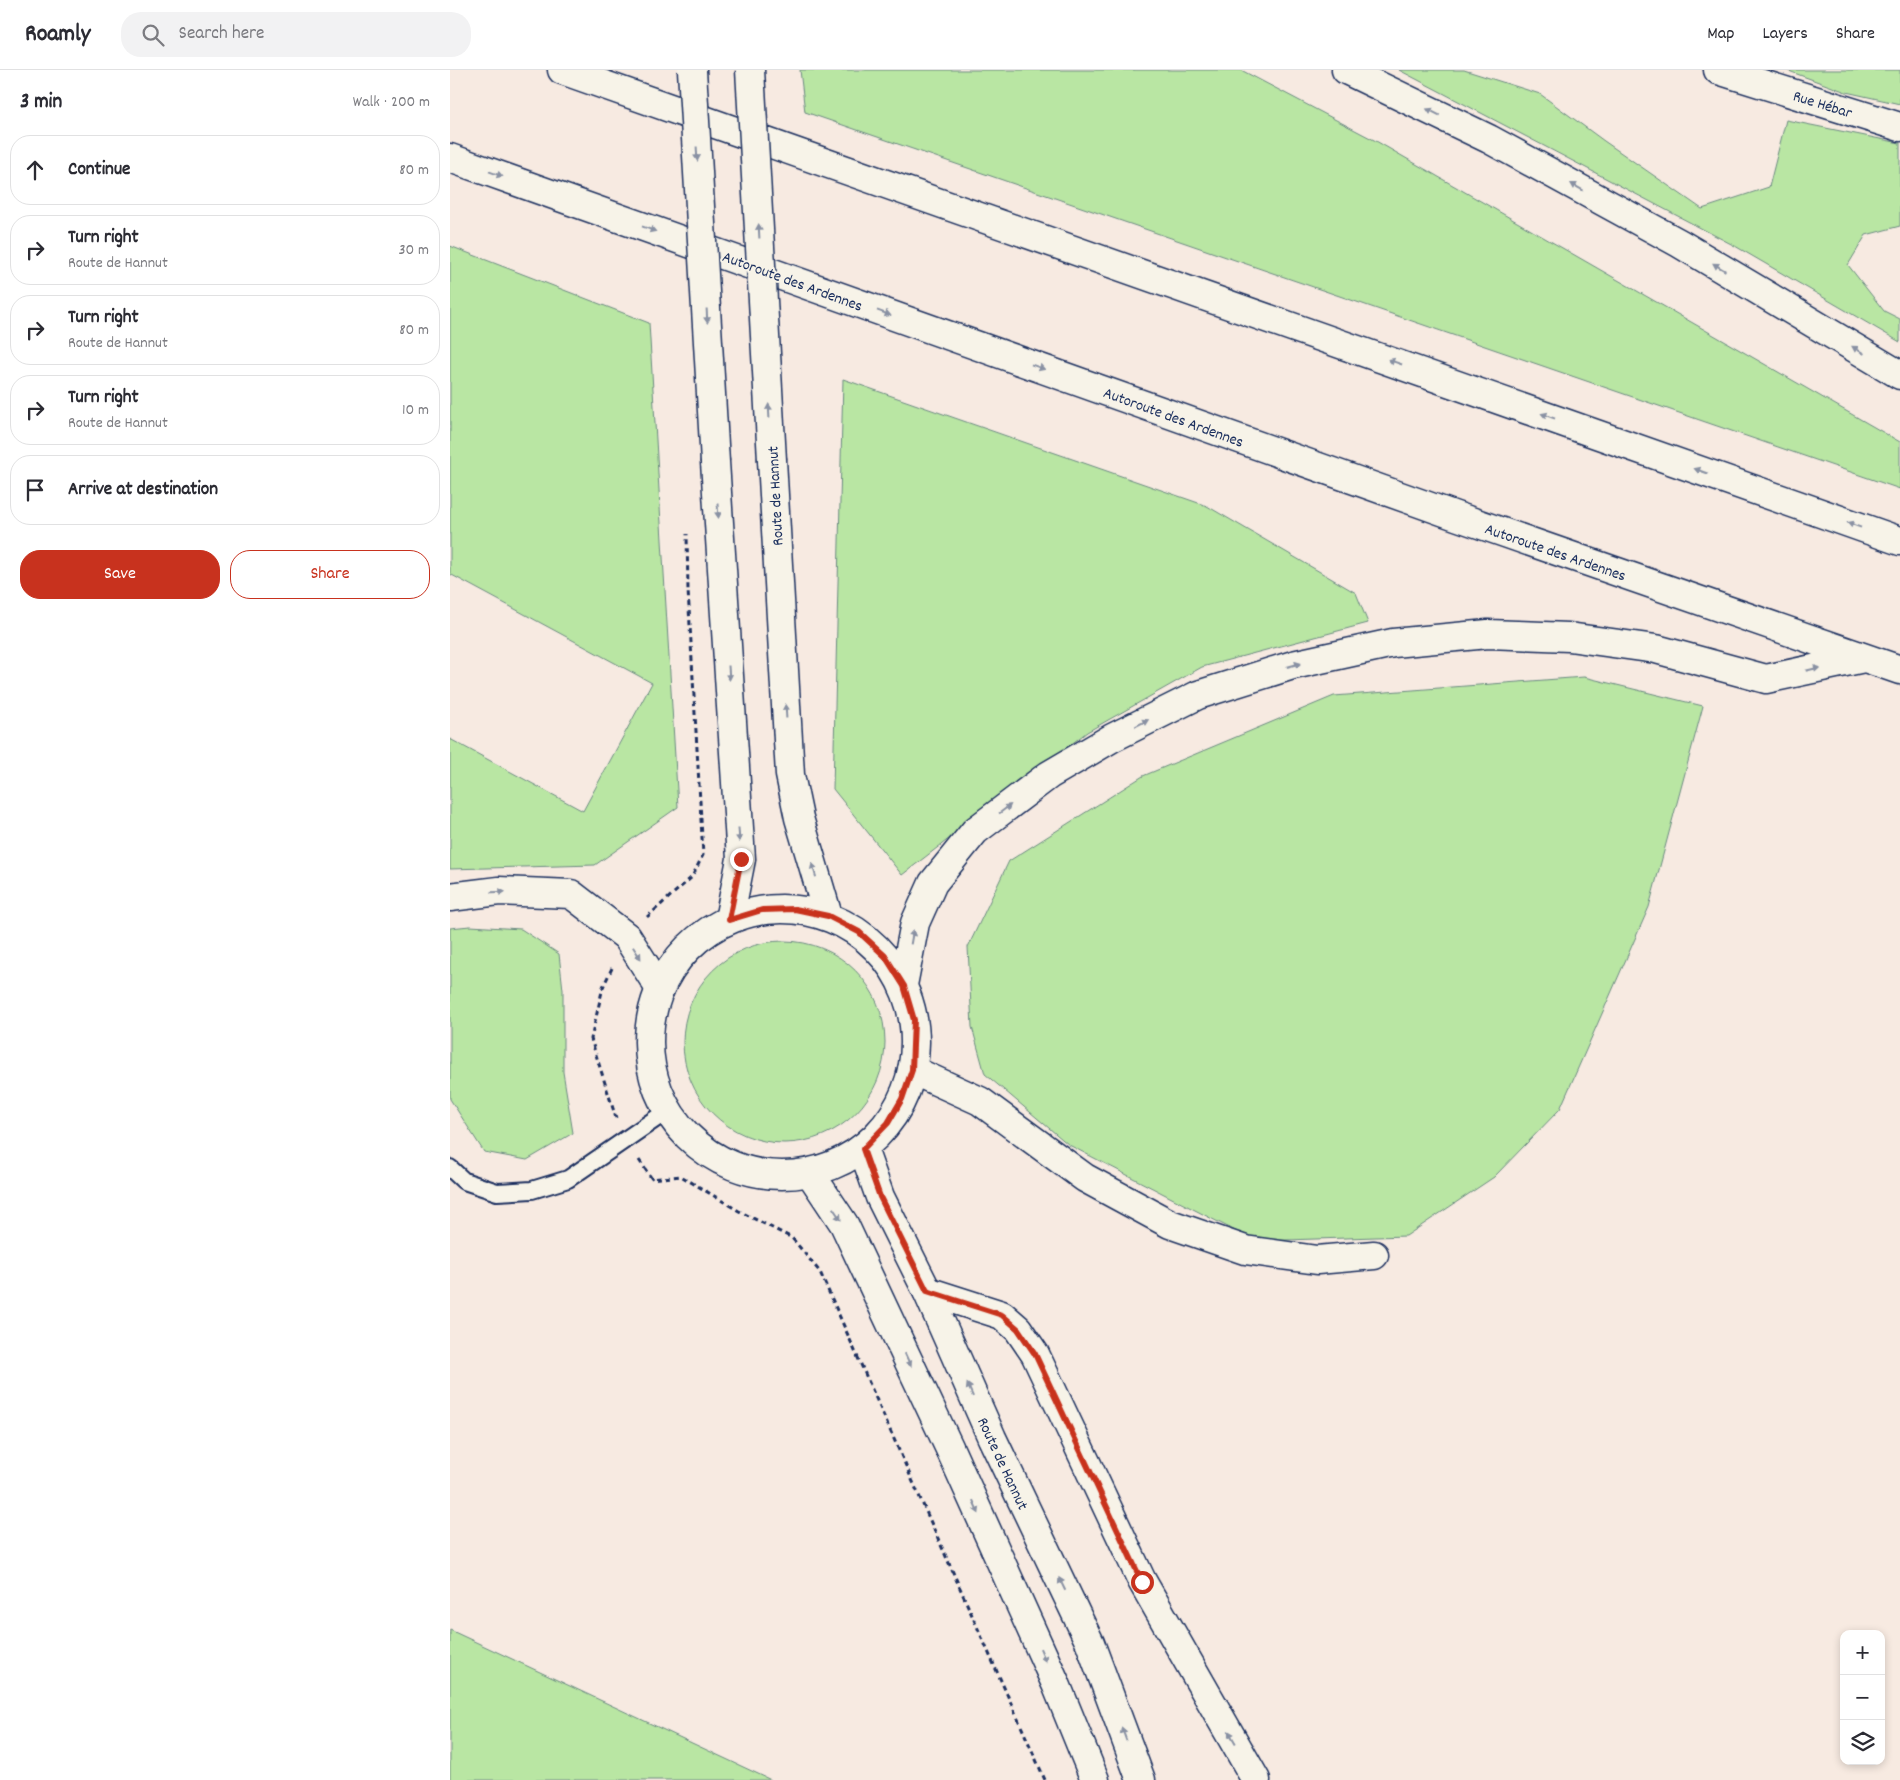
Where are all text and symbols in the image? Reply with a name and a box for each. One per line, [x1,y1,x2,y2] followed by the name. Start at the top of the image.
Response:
[121,12,471,57] search box
[25,18,91,52] text: Roamly
[139,21,167,49] icon: search
[179,21,264,48] text: Search here
[1707,22,1734,47] text: Map
[1762,22,1808,47] text: Layers
[1836,22,1875,47] text: Share
[1790,85,1855,125] street label: Rue Hébar
[20,88,62,118] text: 3 min
[353,91,430,114] text: Walk · 200 m
[1426,107,1440,115] one-way arrow
[693,146,701,162] one-way arrow
[21,156,49,184] icon: ahead
[68,157,130,184] text: Continue
[399,159,429,182] text: 80 m
[489,170,504,178] one-way arrow
[1570,183,1585,191] one-way arrow
[754,223,762,239] one-way arrow
[68,225,139,252] text: Turn right
[642,225,657,233] one-way arrow
[21,236,49,264] icon: right
[399,239,429,262] text: 30 m
[719,246,866,319] street label: Autoroute des Ardennes
[68,252,168,275] text: Route de Hannut
[1712,262,1725,271] one-way arrow
[68,305,139,332] text: Turn right
[703,308,711,324] one-way arrow
[877,310,892,317] one-way arrow
[21,316,49,344] icon: right
[399,319,429,342] text: 80 m
[68,332,168,355] text: Route de Hannut
[1852,346,1865,355] one-way arrow
[1387,358,1402,365] one-way arrow
[1030,364,1045,371] one-way arrow
[1100,382,1247,455] street label: Autoroute des Ardennes
[68,385,139,412] text: Turn right
[21,396,49,424] icon: right
[402,399,429,422] text: 10 m
[765,403,773,419] one-way arrow
[68,412,168,435] text: Route de Hannut
[1540,412,1555,420] one-way arrow
[762,445,791,546] street label: Route de Hannut
[1693,467,1708,475] one-way arrow
[21,476,49,504] icon: arrive
[68,477,218,504] text: Arrive at destination
[715,503,723,519] one-way arrow
[1482,518,1629,588] street label: Autoroute des Ardennes
[1846,521,1861,529] one-way arrow
[20,550,220,599] button: Save
[230,550,430,599] button: Share
[1286,661,1301,669] one-way arrow
[725,665,733,681] one-way arrow
[1806,665,1821,673] one-way arrow
[781,702,789,718] one-way arrow
[1135,719,1149,727] one-way arrow
[998,804,1012,814] one-way arrow
[736,827,744,843] one-way arrow
[730,848,753,871] route end
[810,862,818,877] one-way arrow
[491,887,507,895] one-way arrow
[908,930,916,945] one-way arrow
[633,947,642,960] one-way arrow
[832,1207,842,1220] one-way arrow
[904,1353,912,1367] one-way arrow
[966,1383,974,1397] one-way arrow
[970,1414,1033,1514] street label: Route de Hannut
[973,1500,981,1514] one-way arrow
[1131,1571,1154,1594] route start
[1058,1577,1066,1591] one-way arrow
[1840,1630,1885,1765] map controls
[1840,1630,1885,1675] button: +
[1039,1648,1047,1662] one-way arrow
[1840,1675,1885,1720] button: −
[1840,1720,1885,1765] button: layers
[1120,1726,1128,1741] one-way arrow
[1228,1731,1237,1744] one-way arrow

